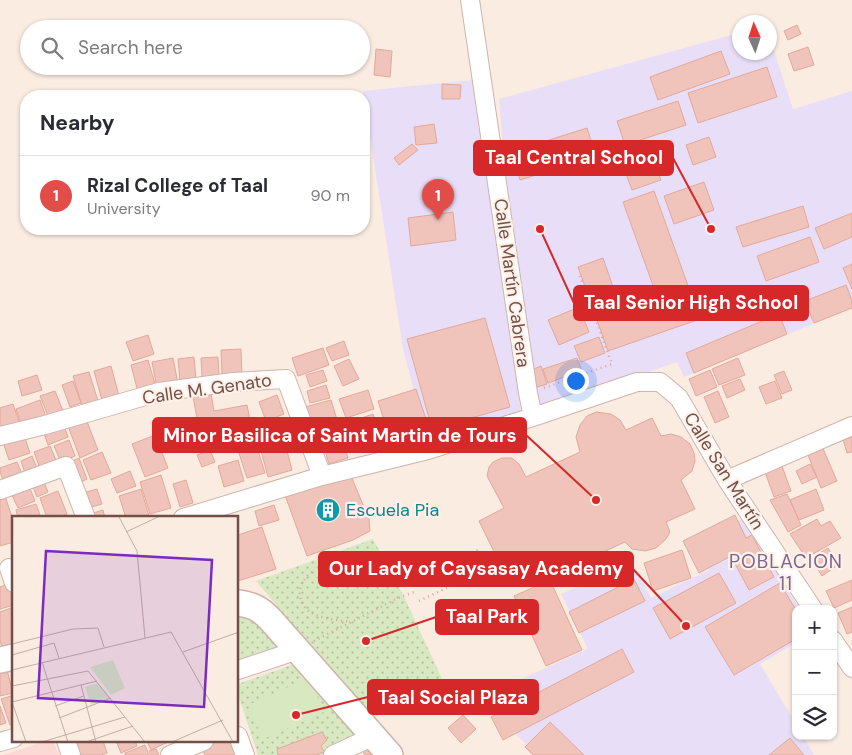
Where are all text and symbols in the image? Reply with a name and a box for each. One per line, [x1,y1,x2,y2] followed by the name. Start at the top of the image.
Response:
[732,15,777,60] north arrow
[20,20,370,75] search box
[38,34,66,62] icon: search
[78,35,183,60] text: Search here
[40,109,114,137] text: Nearby
[474,141,673,175] callout: Taal Central School
[485,145,663,170] text: Taal Central School
[87,173,268,198] text: Rizal College of Taal
[422,179,454,220] pin: 1
[53,185,59,206] text: 1
[310,185,350,206] text: 90 m
[488,197,536,369] street label: Calle Martín Cabrera
[87,198,161,219] text: University
[574,286,808,320] callout: Taal Senior High School
[584,290,798,315] text: Taal Senior High School
[141,368,273,410] street label: Calle M. Genato
[563,368,589,394] your location
[678,408,770,534] street label: Calle San Martín
[153,418,526,452] callout: Minor Basilica of Saint Martin de Tours
[163,423,517,448] text: Minor Basilica of Saint Martin de Tours
[315,497,341,523] building icon: Escuela Pia
[346,498,439,522] place label: Escuela Pia
[12,516,239,742] inset map
[729,549,843,596] district label: POBLACION 11
[319,552,633,586] callout: Our Lady of Caysasay Academy
[329,556,624,581] text: Our Lady of Caysasay Academy
[436,600,538,634] callout: Taal Park
[446,604,528,629] text: Taal Park
[792,605,837,740] map controls
[792,605,837,650] button: +
[792,650,837,695] button: −
[368,680,538,714] callout: Taal Social Plaza
[378,685,528,710] text: Taal Social Plaza
[792,695,837,740] button: layers

